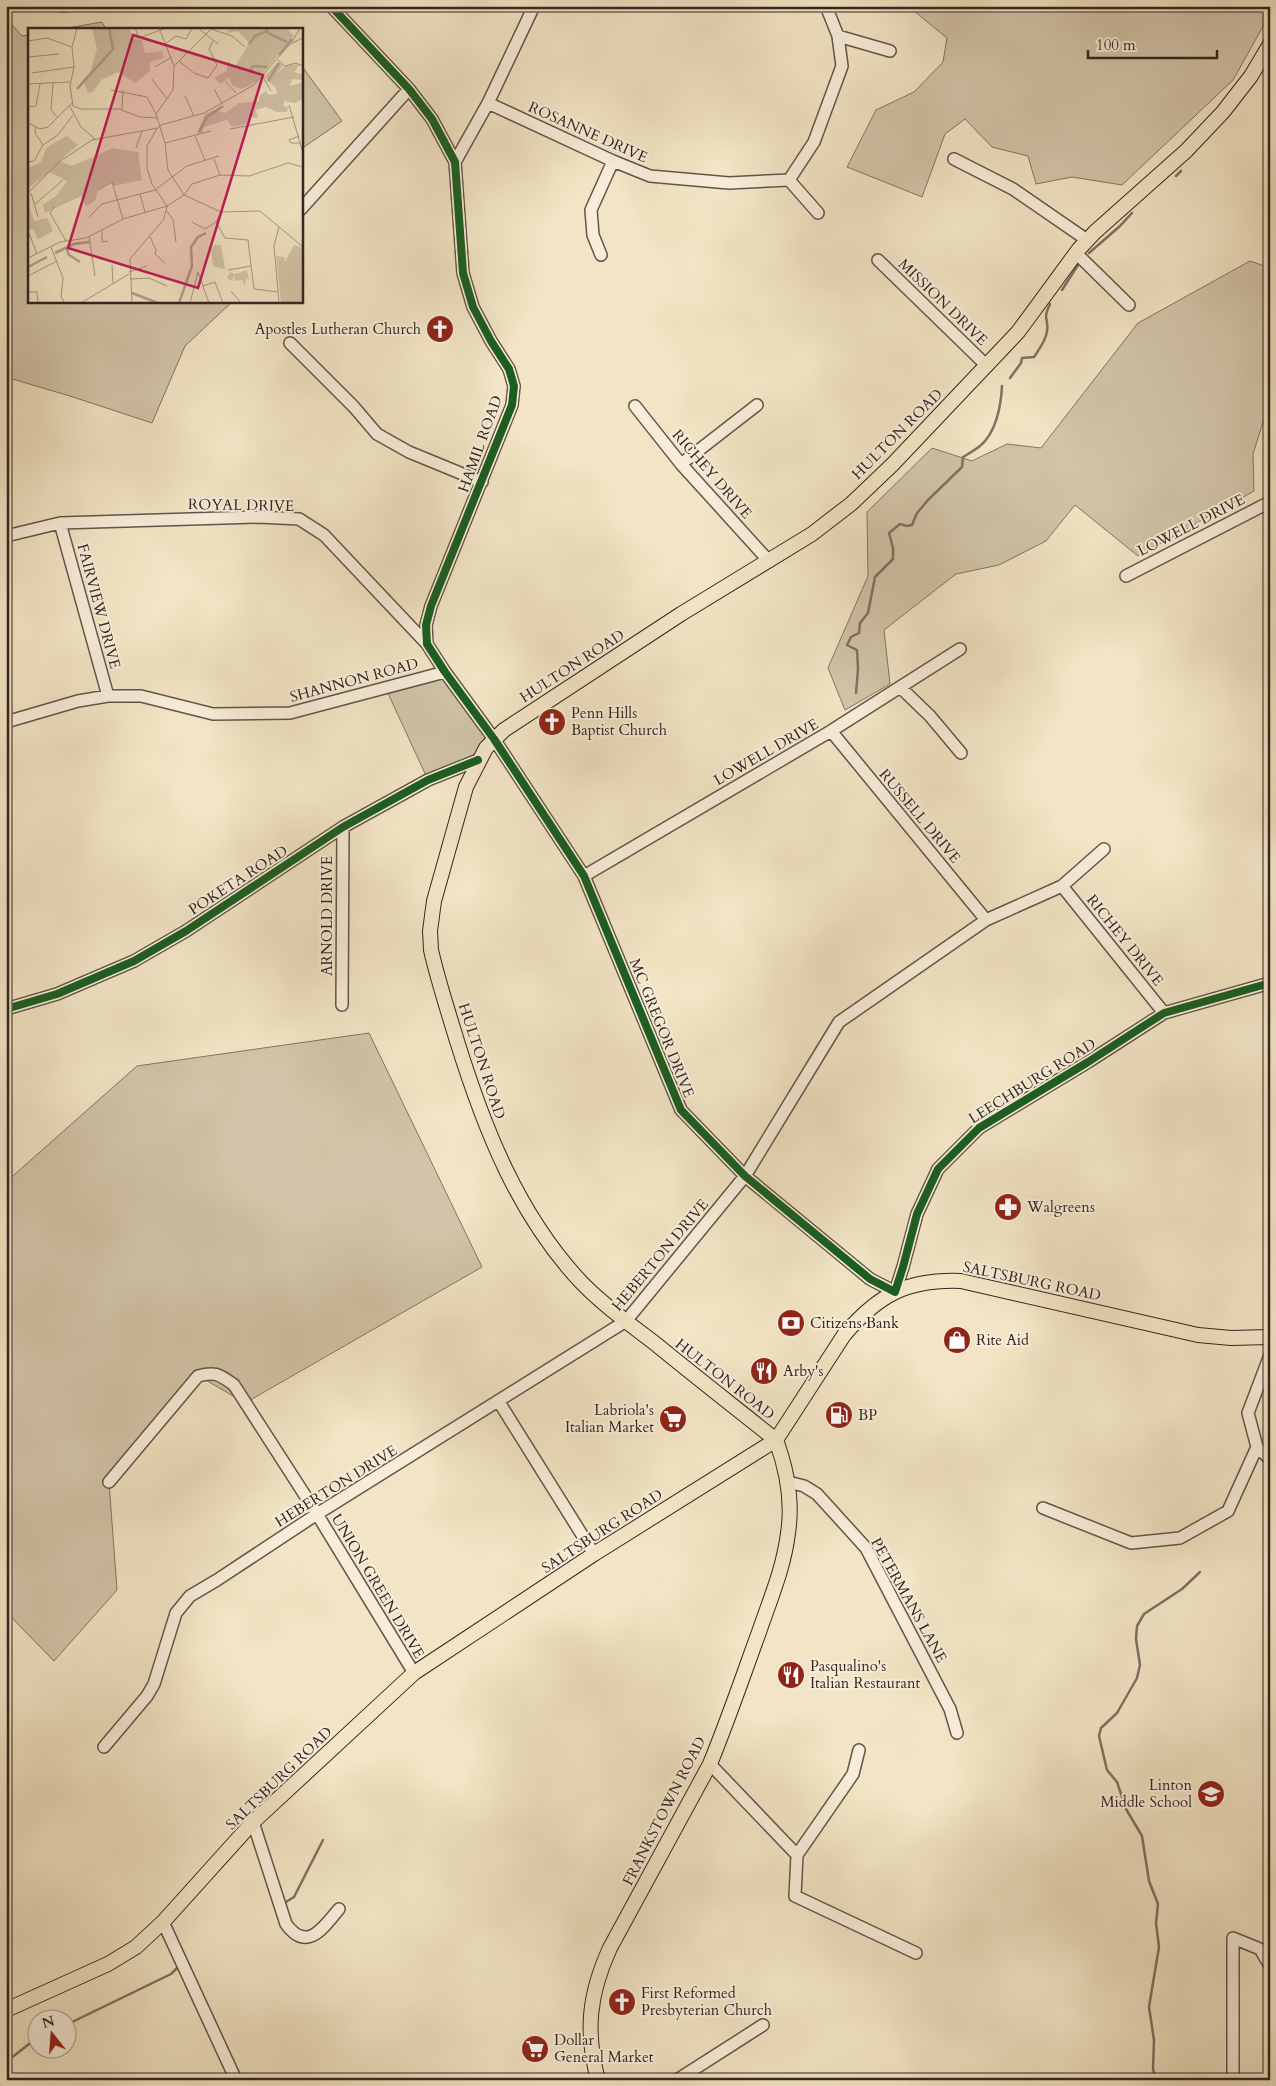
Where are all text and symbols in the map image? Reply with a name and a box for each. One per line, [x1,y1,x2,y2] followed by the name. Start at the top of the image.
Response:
[28,28,302,302] inset map
[1088,28,1217,60] scale bar
[1096,35,1136,55] text: 100 m
[525,97,651,167] street label: ROSANNE DRIVE
[894,254,992,350] street label: MISSION DRIVE
[425,314,455,344] church icon: Apostles Lutheran Church
[255,319,422,339] place label: Apostles Lutheran Church
[847,384,947,484] street label: HULTON ROAD
[453,393,507,495] street label: HAMIL ROAD
[668,425,756,523] street label: RICHEY DRIVE
[1134,489,1248,561] street label: LOWELL DRIVE
[188,494,294,516] street label: ROYAL DRIVE
[73,541,125,671] street label: FAIRVIEW DRIVE
[516,625,628,707] street label: HULTON ROAD
[288,653,420,707] street label: SHANNON ROAD
[571,703,668,740] place label: Penn Hills Baptist Church
[537,707,567,737] church icon: Penn Hills Baptist Church
[710,714,822,790] street label: LOWELL DRIVE
[875,765,965,867] street label: RUSSELL DRIVE
[185,841,291,919] street label: POKETA ROAD
[317,856,337,976] street label: ARNOLD DRIVE
[1082,890,1168,990] street label: RICHEY DRIVE
[625,955,699,1101] street label: MC GREGOR DRIVE
[454,1000,510,1122] street label: HULTON ROAD
[965,1034,1099,1128] street label: LEECHBURG ROAD
[993,1192,1023,1222] pharmacy icon: Walgreens
[607,1195,713,1315] street label: HEBERTON DRIVE
[1026,1197,1095,1217] place label: Walgreens
[961,1257,1103,1305] street label: SALTSBURG ROAD
[776,1308,806,1338] bank icon: Citizens Bank
[810,1313,899,1333] place label: Citizens Bank
[942,1325,972,1355] shop icon: Rite Aid
[976,1330,1029,1350] place label: Rite Aid
[671,1334,779,1424] street label: HULTON ROAD
[749,1356,779,1386] restaurant icon: Arby's
[783,1361,824,1381] place label: Arby's
[565,1400,654,1437] place label: Labriola's Italian Market
[824,1400,854,1430] fuel station icon: BP
[658,1404,688,1434] supermarket icon: Labriola's Italian Market
[858,1405,877,1425] place label: BP
[271,1440,401,1532] street label: HEBERTON DRIVE
[538,1484,666,1578] street label: SALTSBURG ROAD
[327,1510,429,1662] street label: UNION GREEN DRIVE
[866,1534,952,1666] street label: PETERMANS LANE
[810,1656,921,1693] place label: Pasqualino's Italian Restaurant
[776,1660,806,1690] restaurant icon: Pasqualino's Italian Restaurant
[221,1722,337,1834] street label: SALTSBURG ROAD
[618,1733,710,1889] street label: FRANKSTOWN ROAD
[1100,1775,1192,1812] place label: Linton Middle School
[1196,1779,1226,1809] school or university icon: Linton Middle School
[641,1983,773,2020] place label: First Reformed Presbyterian Church
[607,1987,637,2017] church icon: First Reformed Presbyterian Church
[28,2008,78,2058] north arrow
[40,2011,57,2033] text: N
[554,2030,654,2067] place label: Dollar General Market
[520,2034,550,2064] supermarket icon: Dollar General Market

